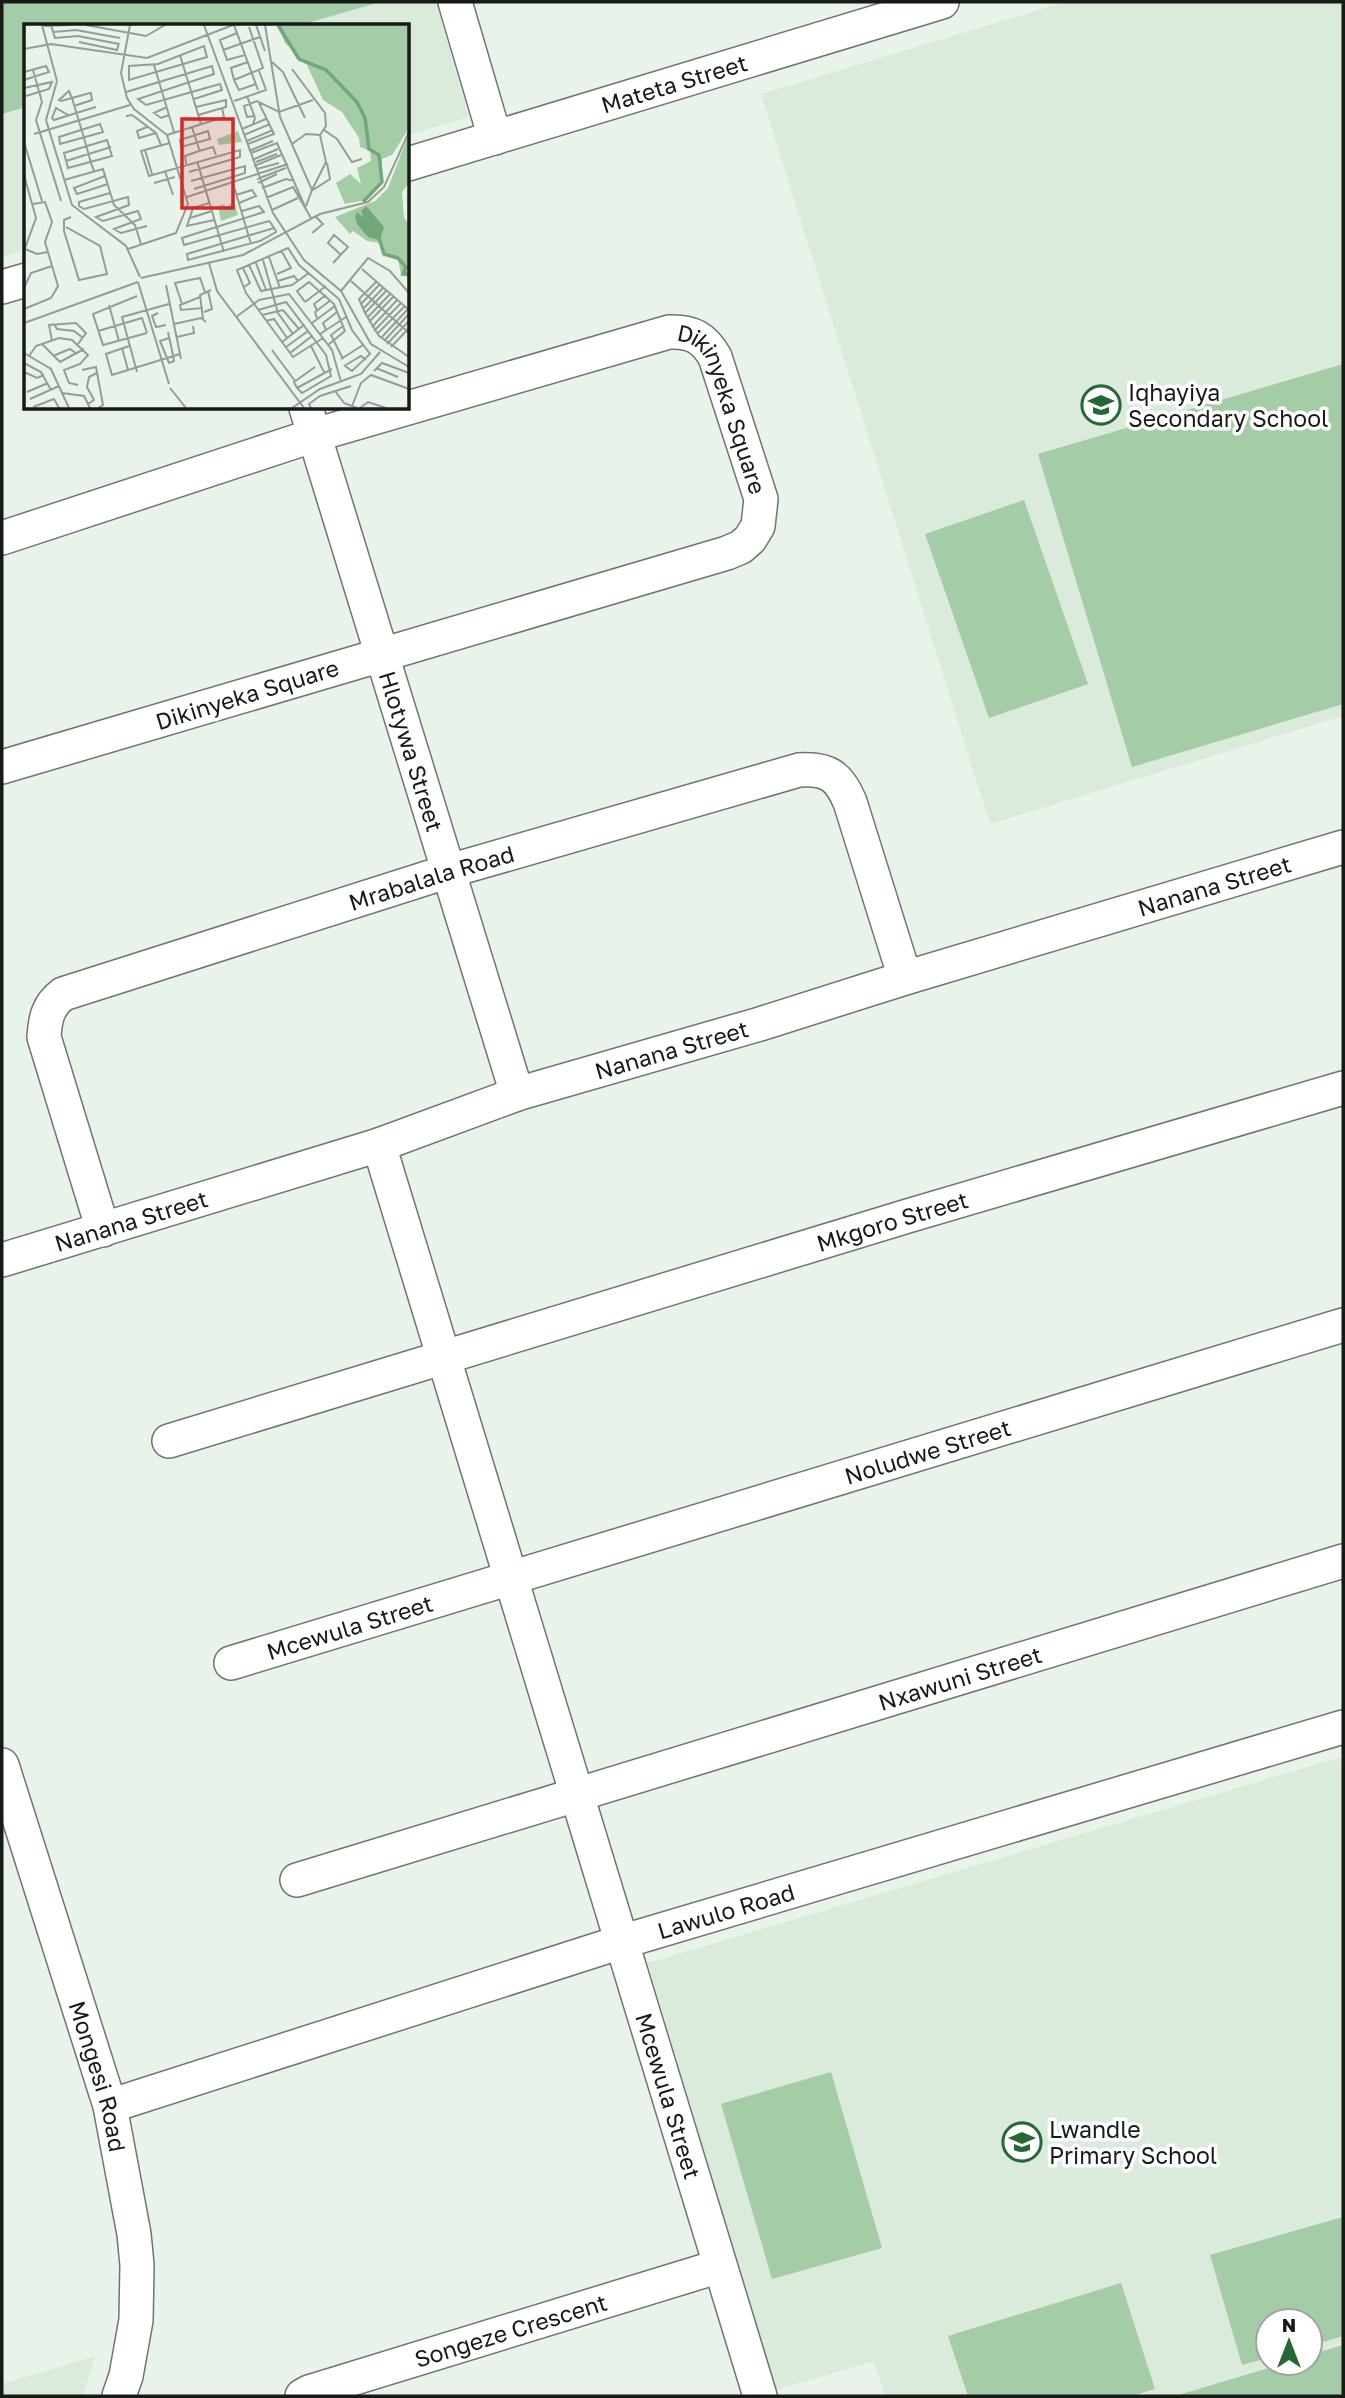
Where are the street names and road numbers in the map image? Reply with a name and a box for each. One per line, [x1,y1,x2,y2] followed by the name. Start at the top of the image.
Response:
[598,48,750,119] street label: Mateta Street
[675,318,772,497] street label: Dikinyeka Square
[152,653,342,735] street label: Dikinyeka Square
[374,667,449,835] street label: Hlotywa Street
[345,839,517,916] street label: Mrabalala Road
[1134,849,1294,922] street label: Nanana Street
[591,1014,752,1085] street label: Nanana Street
[51,1184,211,1257] street label: Nanana Street
[813,1185,971,1257] street label: Mkgoro Street
[841,1413,1014,1490] street label: Noludwe Street
[263,1588,436,1665] street label: Mcewula Street
[875,1640,1045,1716] street label: Nxawuni Street
[654,1877,798,1944] street label: Lawulo Road
[64,1997,132,2154] street label: Mongesi Road
[630,2009,707,2182] street label: Mcewula Street
[411,2287,610,2373] street label: Songeze Crescent

